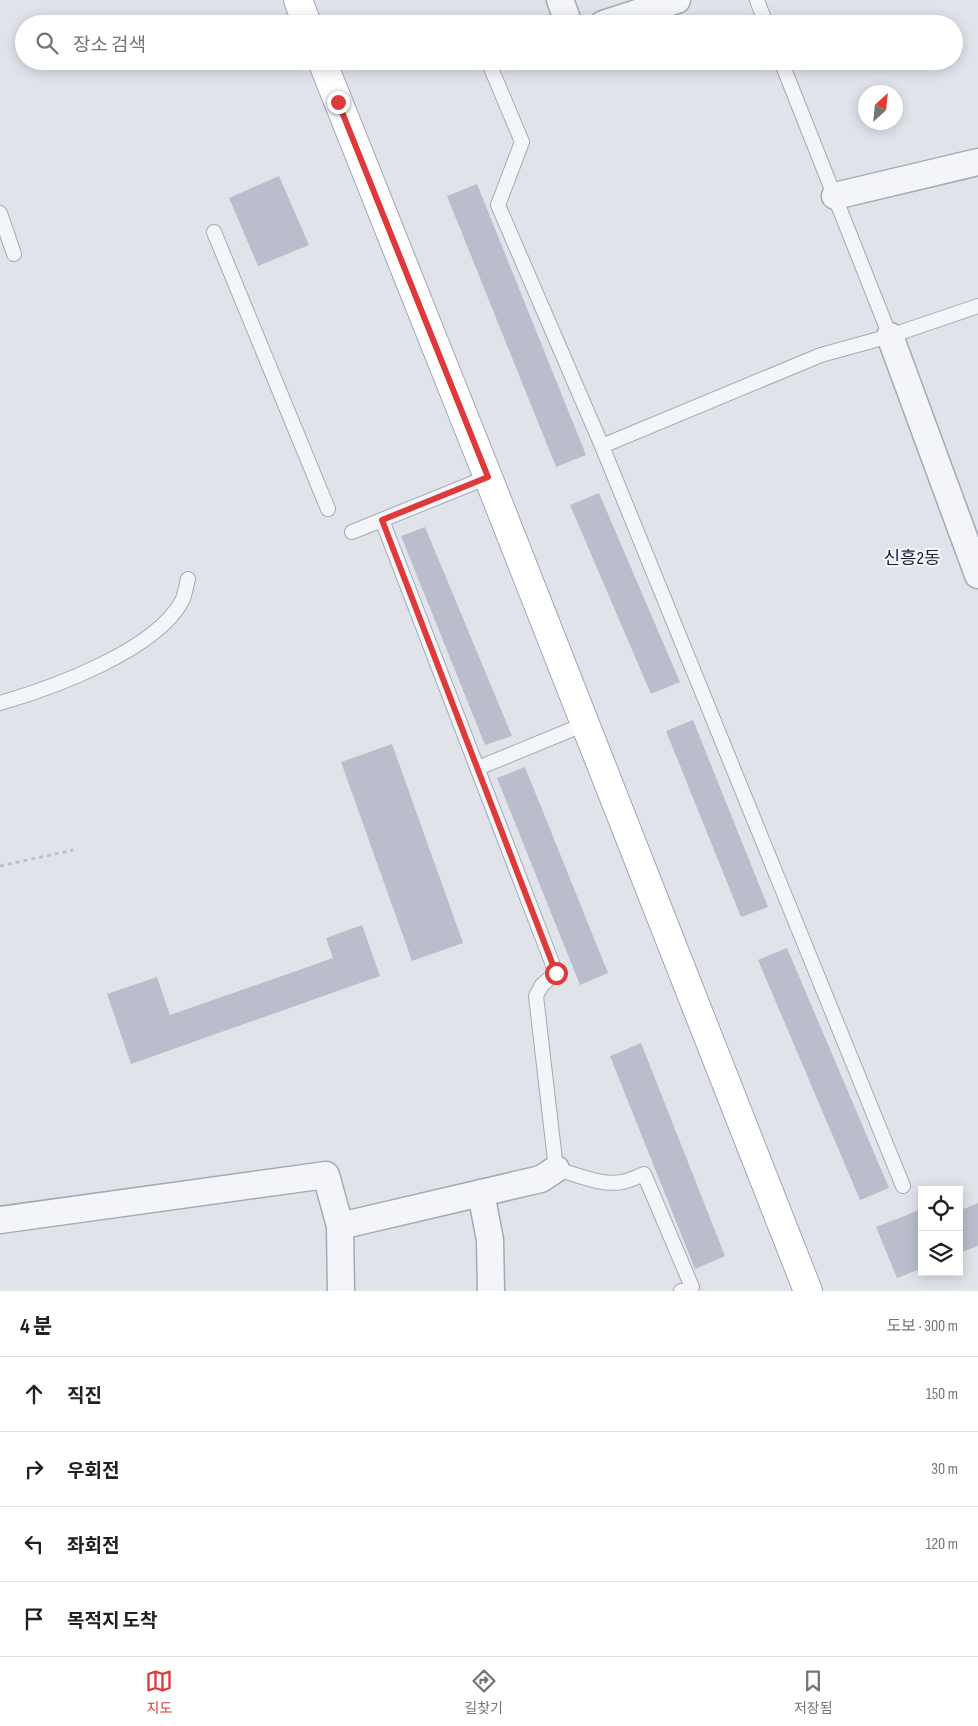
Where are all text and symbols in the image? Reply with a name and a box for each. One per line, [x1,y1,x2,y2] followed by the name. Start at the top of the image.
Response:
[15,15,963,70] search box
[33,29,61,57] icon: search
[73,34,146,57] text: 장소 검색
[858,85,903,130] north arrow
[327,91,350,114] route end
[883,548,941,569] district label: 신흥2동
[545,962,568,985] route start
[918,1186,963,1276] map controls
[918,1186,963,1231] button: locate
[918,1231,963,1276] button: layers
[20,1314,52,1339] text: 4 분
[886,1317,958,1336] text: 도보 · 300 m
[20,1380,48,1408] icon: ahead
[67,1385,102,1408] text: 직진
[926,1385,958,1404] text: 150 m
[20,1455,48,1483] icon: right
[67,1460,119,1483] text: 우회전
[931,1460,958,1479] text: 30 m
[20,1530,48,1558] icon: left
[67,1535,119,1558] text: 좌회전
[926,1535,958,1554] text: 120 m
[20,1605,48,1633] icon: arrive
[67,1610,157,1633] text: 목적지 도착
[145,1667,173,1717] tab: 지도
[464,1667,503,1717] tab: 길찾기
[794,1667,833,1717] tab: 저장됨

